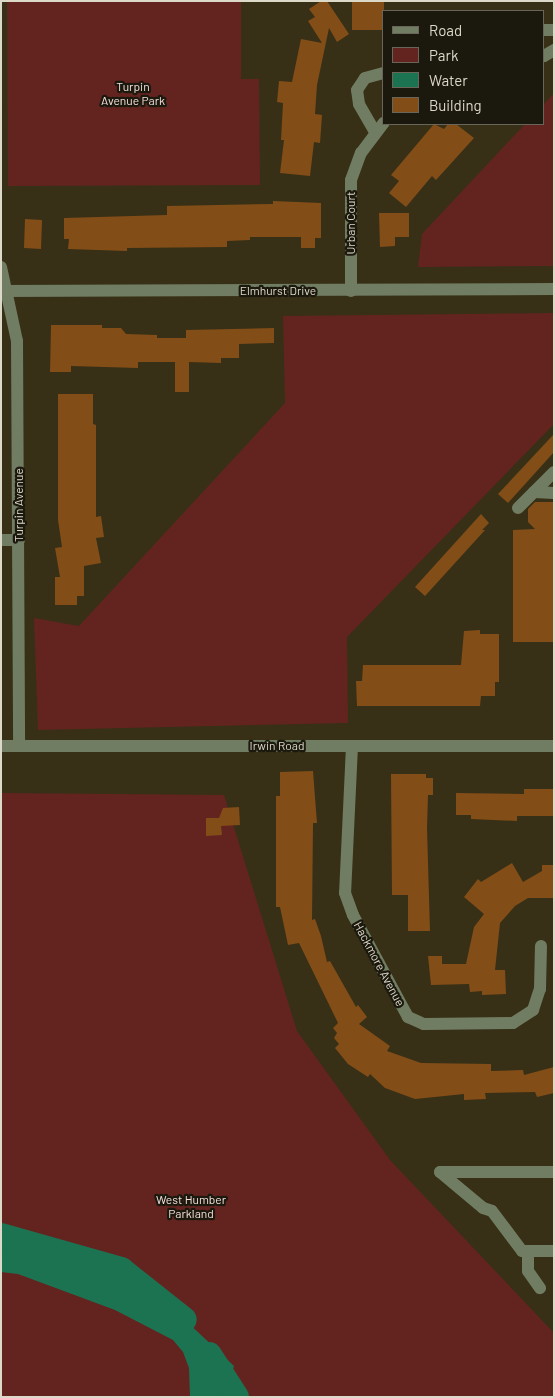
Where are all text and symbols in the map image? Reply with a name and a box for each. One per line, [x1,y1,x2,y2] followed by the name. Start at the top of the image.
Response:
[382,10,545,125] legend
[429,21,462,39] text: Road
[429,46,458,64] text: Park
[429,71,468,89] text: Water
[101,80,165,108] park label: Turpin Avenue Park
[429,96,482,114] text: Building
[344,192,358,254] street label: Urban Court
[240,284,316,298] street label: Elmhurst Drive
[12,468,26,542] street label: Turpin Avenue
[250,739,304,753] street label: Irwin Road
[351,919,407,1009] street label: Hackmore Avenue
[156,1193,226,1221] park label: West Humber Parkland

